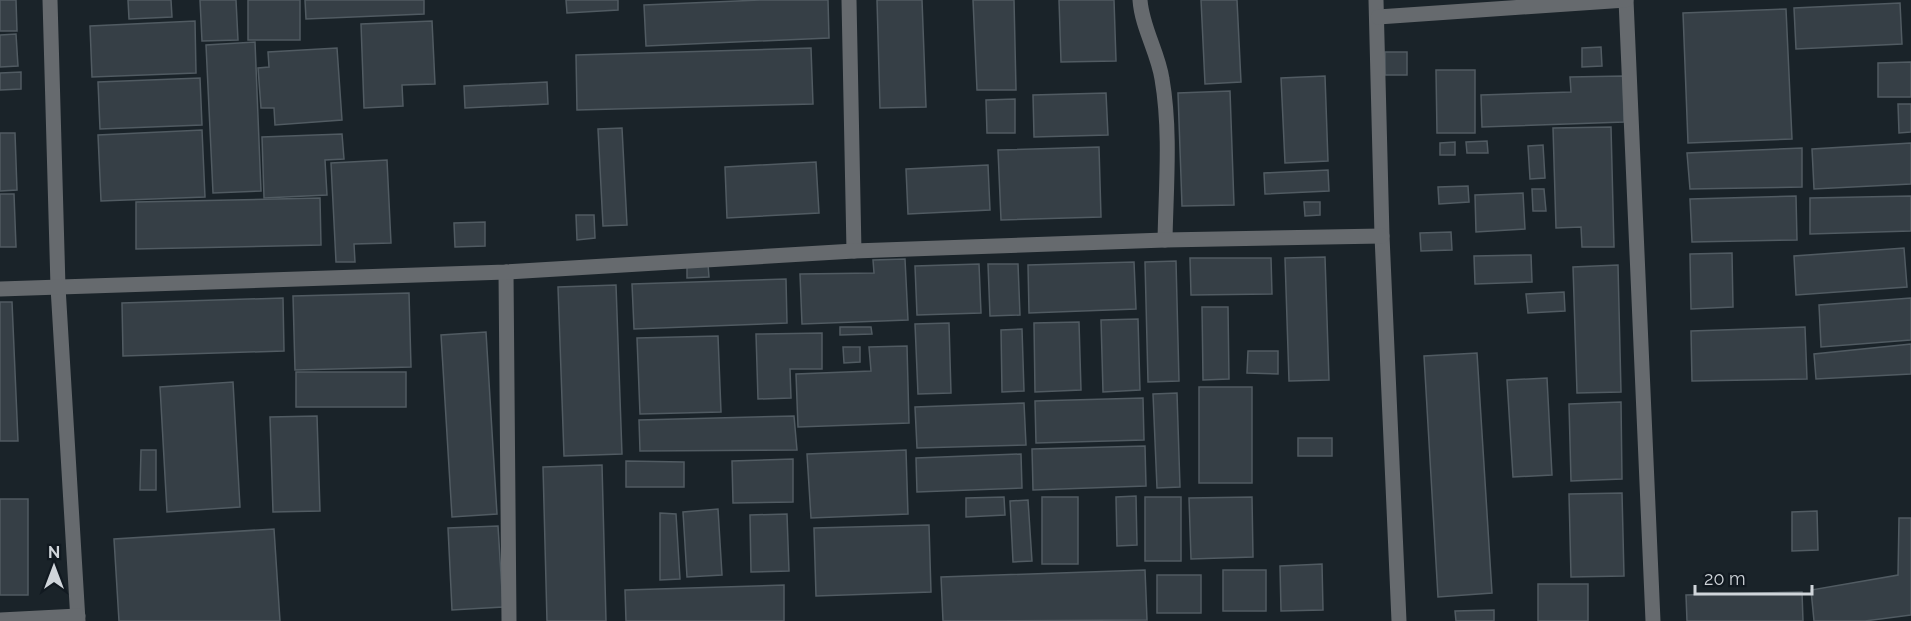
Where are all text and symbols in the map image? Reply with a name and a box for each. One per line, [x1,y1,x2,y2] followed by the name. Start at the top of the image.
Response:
[24,537,84,597] north arrow
[48,543,60,562] text: N
[1695,558,1812,596] scale bar
[1704,568,1746,589] text: 20 m

